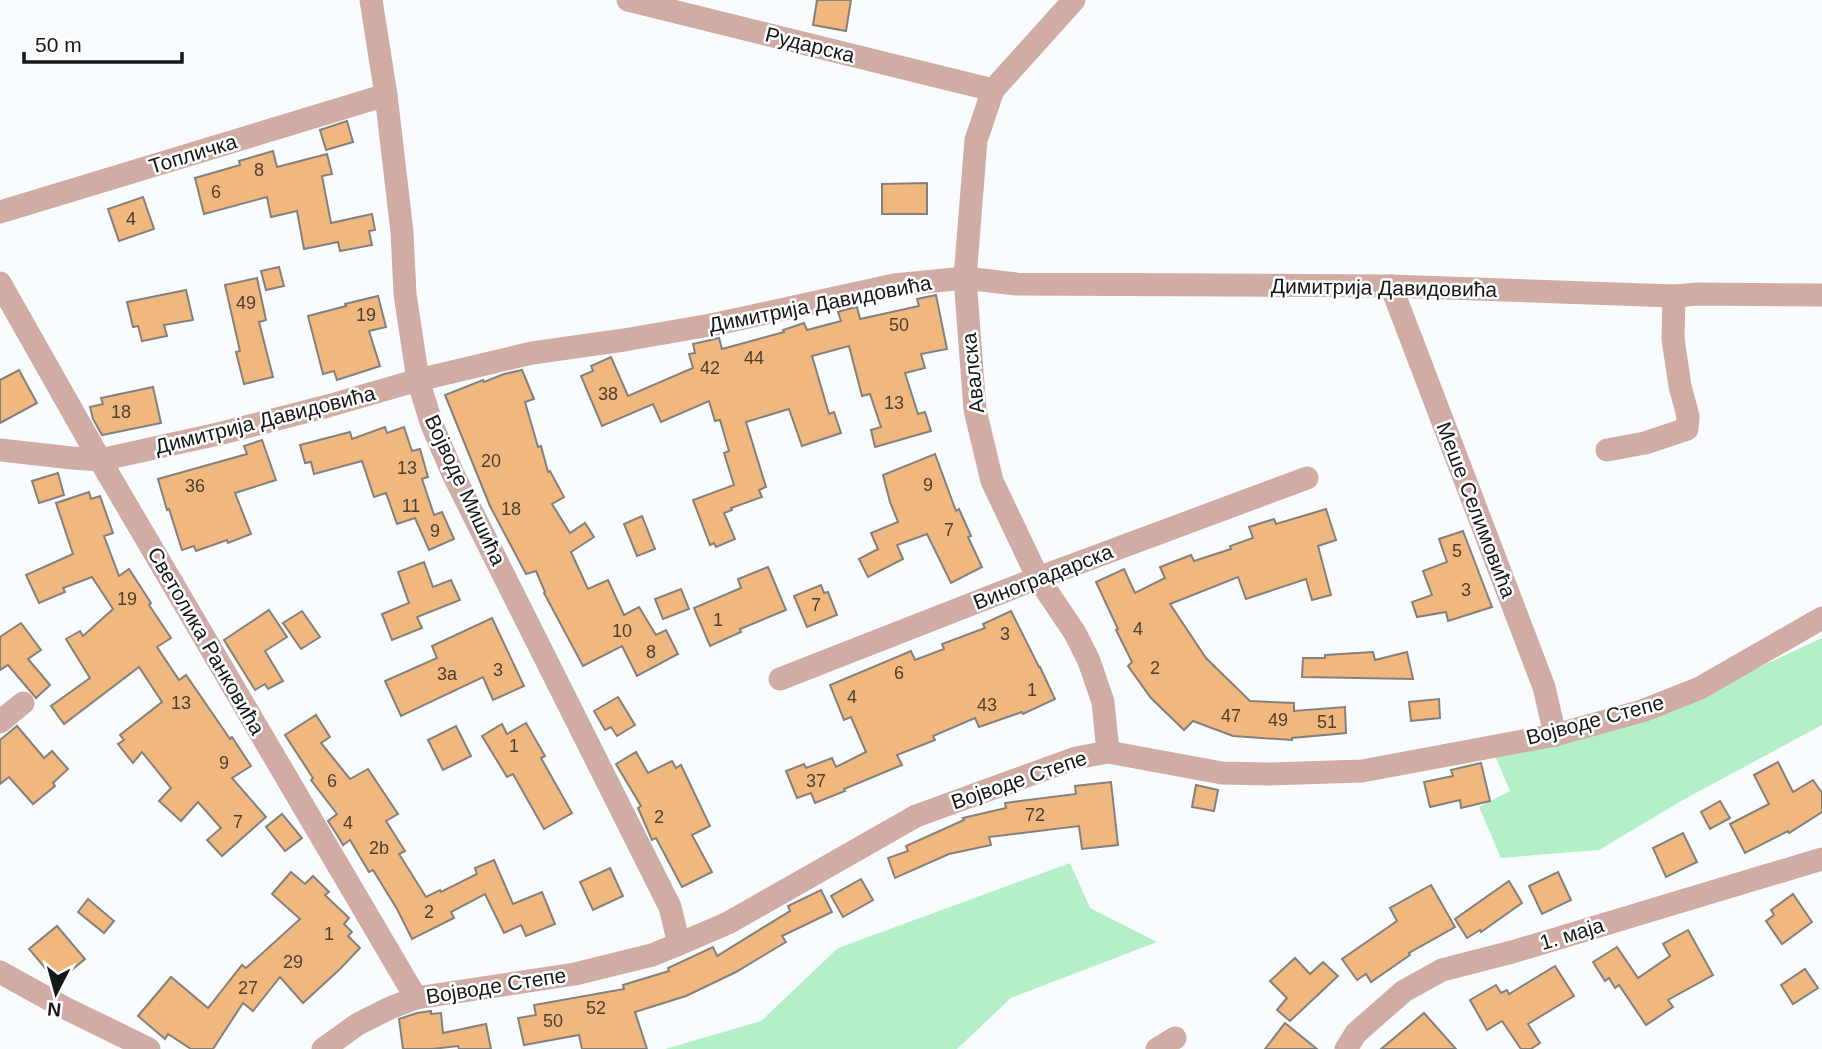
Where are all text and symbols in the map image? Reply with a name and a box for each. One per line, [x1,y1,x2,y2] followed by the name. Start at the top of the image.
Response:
[24,21,182,65] scale bar
[763,22,857,67] street label: Рударска
[35,33,82,56] text: 50 m
[146,129,240,178] street label: Топличка
[254,160,264,180] house number: 8
[211,182,221,202] house number: 6
[126,209,136,229] house number: 4
[707,271,933,336] street label: Димитрија Давидовића
[1271,274,1498,301] street label: Димитрија Давидовића
[236,293,256,313] house number: 49
[356,305,376,325] house number: 19
[889,315,909,335] house number: 50
[957,331,988,414] street label: Авалска
[744,348,764,368] house number: 44
[700,358,720,378] house number: 42
[152,381,378,458] street label: Димитрија Давидовића
[598,384,618,404] house number: 38
[884,393,904,413] house number: 13
[111,402,131,422] house number: 18
[420,411,511,569] street label: Војводе Мишића
[1432,419,1521,601] street label: Меше Селимовића
[481,451,501,471] house number: 20
[397,458,417,478] house number: 13
[923,475,933,495] house number: 9
[185,476,205,496] house number: 36
[402,496,420,516] house number: 11
[501,499,521,519] house number: 18
[944,520,954,540] house number: 7
[430,521,440,541] house number: 9
[970,539,1116,614] street label: Виноградарска
[1452,541,1462,561] house number: 5
[143,543,270,739] street label: Светолика Ранковића
[1461,580,1471,600] house number: 3
[117,589,137,609] house number: 19
[811,595,821,615] house number: 7
[713,610,723,630] house number: 1
[1133,619,1143,639] house number: 4
[612,621,632,641] house number: 10
[1000,624,1010,644] house number: 3
[646,642,656,662] house number: 8
[1150,658,1160,678] house number: 2
[493,660,503,680] house number: 3
[894,663,904,683] house number: 6
[437,664,458,684] house number: 3a
[1027,680,1037,700] house number: 1
[847,687,857,707] house number: 4
[1524,690,1666,749] street label: Војводе Степе
[171,693,191,713] house number: 13
[977,695,997,715] house number: 43
[1221,706,1241,726] house number: 47
[1268,710,1288,730] house number: 49
[1317,712,1337,732] house number: 51
[509,736,519,756] house number: 1
[948,746,1089,813] street label: Војводе Степе
[219,753,229,773] house number: 9
[327,771,337,791] house number: 6
[806,771,826,791] house number: 37
[1025,805,1045,825] house number: 72
[654,807,664,827] house number: 2
[233,812,243,832] house number: 7
[343,813,353,833] house number: 4
[369,838,389,858] house number: 2b
[424,902,434,922] house number: 2
[1537,913,1607,954] street label: 1. маја
[324,924,334,944] house number: 1
[283,952,303,972] house number: 29
[21,958,91,1028] north arrow
[424,963,568,1008] street label: Војводе Степе
[238,978,258,998] house number: 27
[46,998,62,1021] text: N
[586,998,606,1018] house number: 52
[543,1011,563,1031] house number: 50

